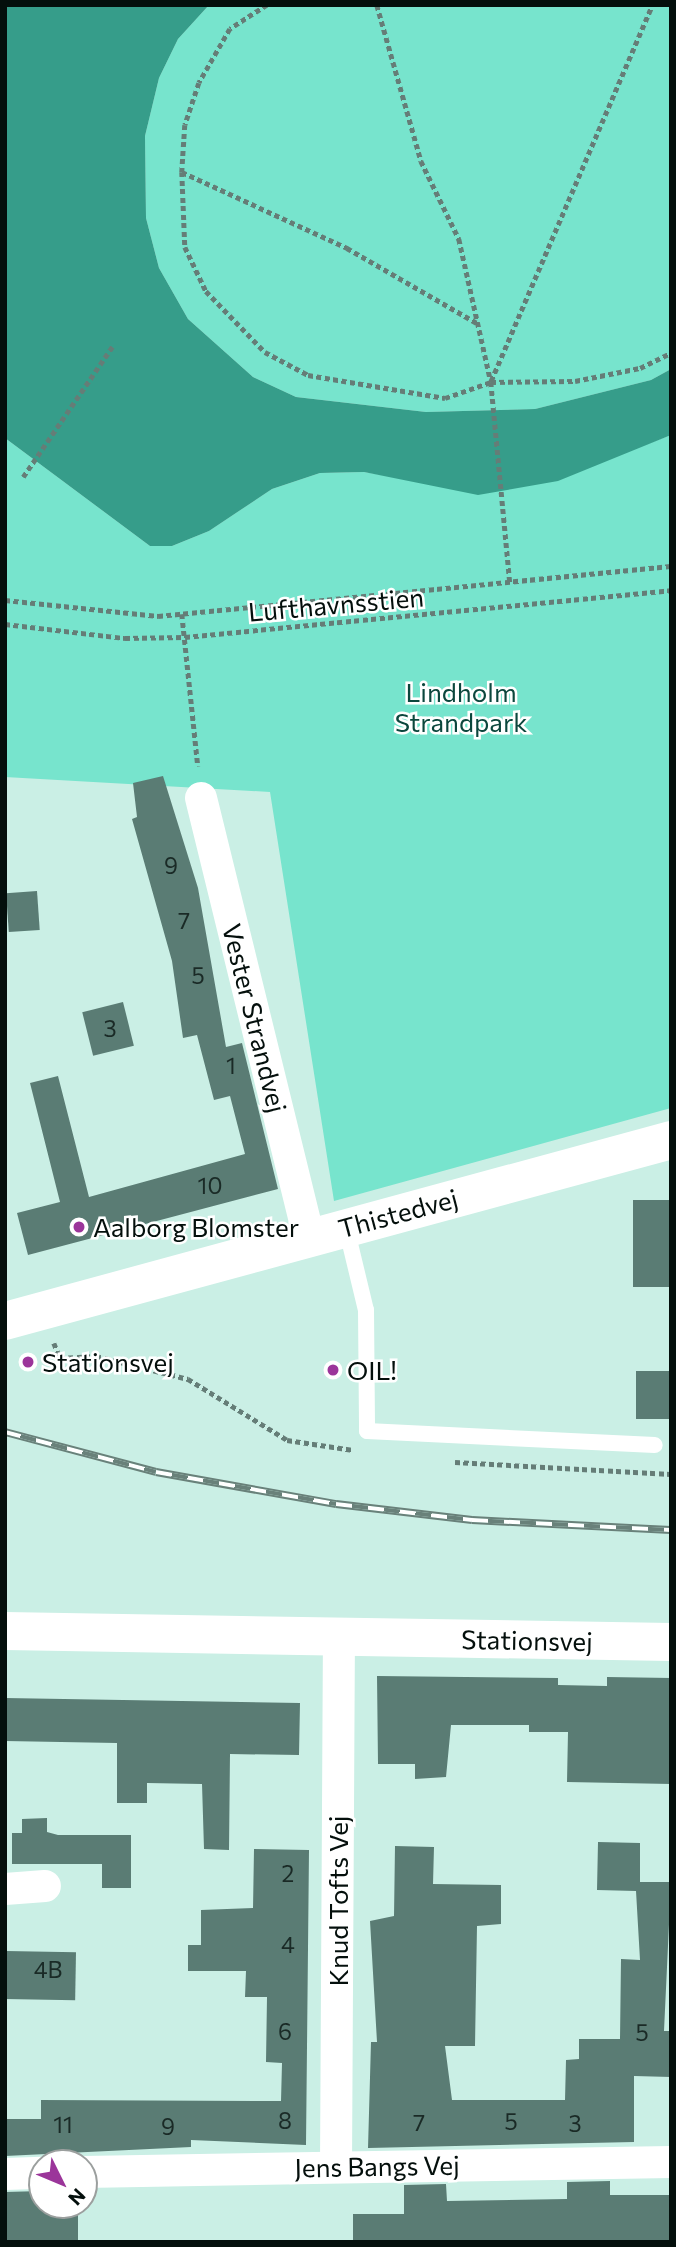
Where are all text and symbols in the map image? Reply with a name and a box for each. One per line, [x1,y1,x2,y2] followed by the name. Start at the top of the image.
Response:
[247,581,425,627] street label: Lufthavnsstien
[395,676,527,738] park label: Lindholm Strandpark
[164,851,178,879] house number: 9
[178,906,190,934] house number: 7
[216,920,294,1116] street label: Vester Strandvej
[191,961,205,989] house number: 5
[103,1014,117,1042] house number: 3
[226,1051,236,1079] house number: 1
[198,1171,222,1199] house number: 10
[335,1182,461,1244] street label: Thistedvej
[93,1211,299,1243] place label: Aalborg Blomster
[71,1219,87,1235] marker: Aalborg Blomster
[42,1346,174,1378] place label: Stationsvej
[20,1354,36,1370] marker: Stationsvej
[347,1354,397,1386] place label: OIL!
[325,1362,341,1378] marker: OIL!
[461,1623,593,1657] street label: Stationsvej
[322,1816,354,1986] street label: Knud Tofts Vej
[282,1859,294,1887] house number: 2
[281,1930,295,1958] house number: 4
[34,1955,62,1983] house number: 4B
[278,2017,292,2045] house number: 6
[635,2018,649,2046] house number: 5
[278,2106,292,2134] house number: 8
[504,2107,518,2135] house number: 5
[413,2108,425,2136] house number: 7
[568,2109,582,2137] house number: 3
[53,2110,73,2138] house number: 11
[161,2112,175,2140] house number: 9
[28,2149,98,2219] north arrow
[294,2149,460,2183] street label: Jens Bangs Vej
[64,2184,91,2210] text: N

